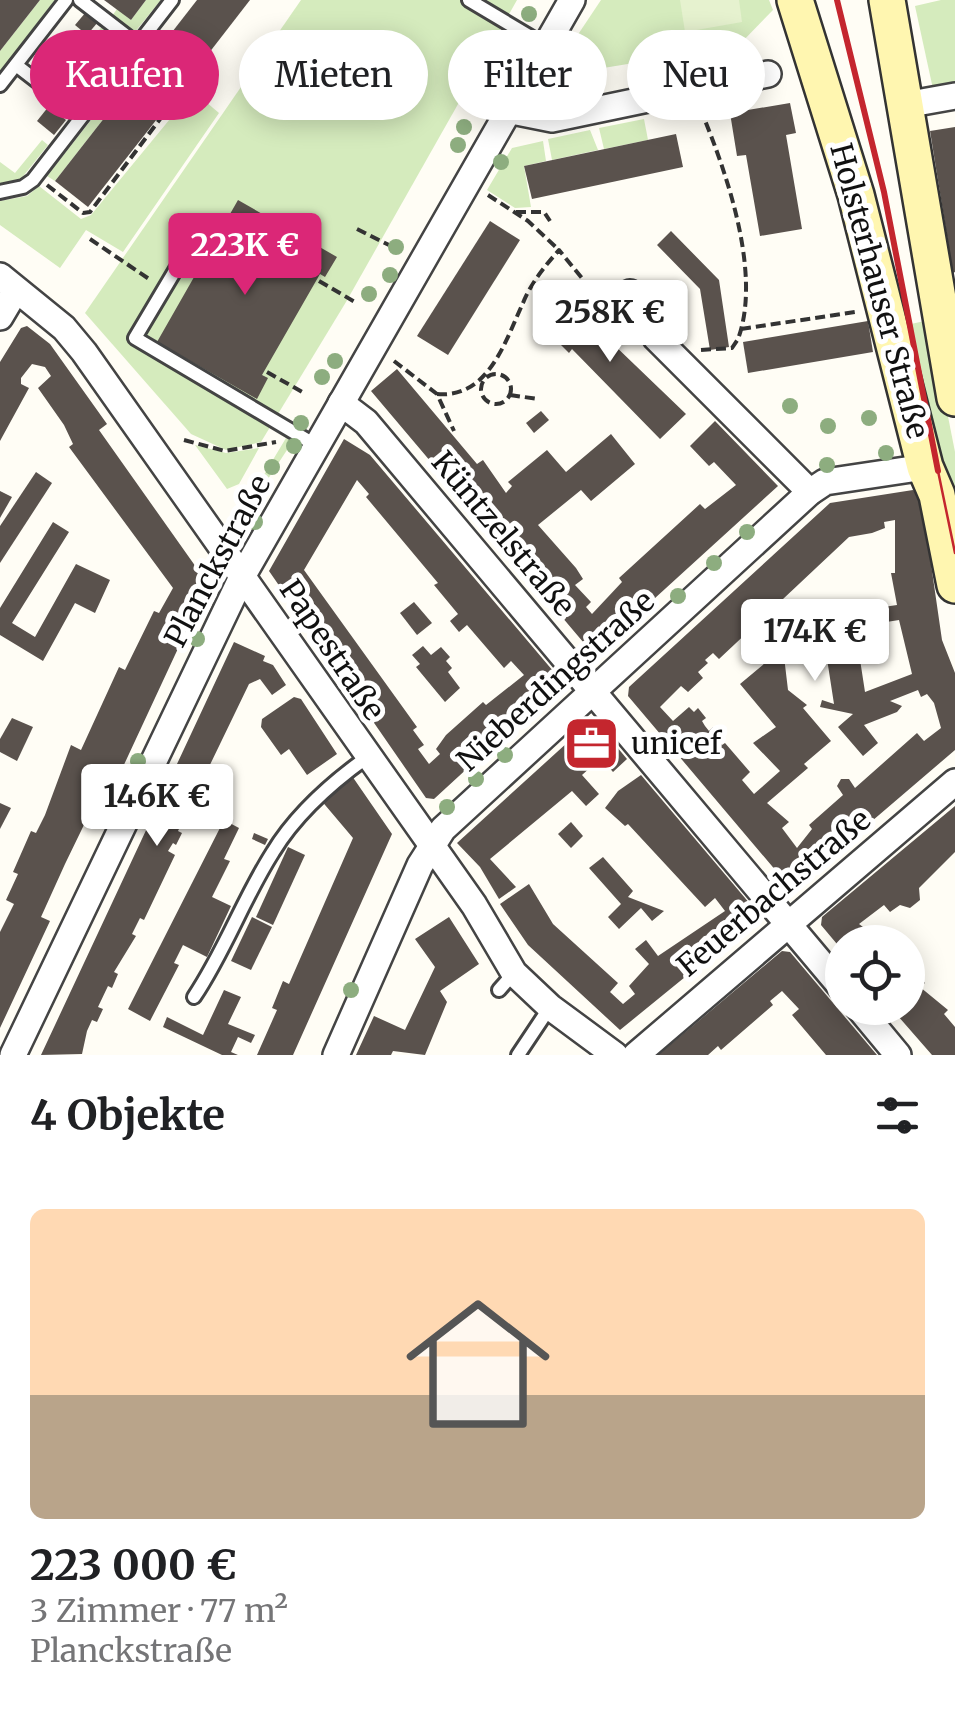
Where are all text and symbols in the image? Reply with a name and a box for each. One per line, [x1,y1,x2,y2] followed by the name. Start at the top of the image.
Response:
[30,30,219,120] chip: Kaufen
[239,30,428,120] chip: Mieten
[448,30,607,120] chip: Filter
[627,30,765,120] chip: Neu
[822,139,938,442] street label: Holsterhauser Straße
[164,213,326,298] pin: 223K €
[190,225,300,265] text: 223K €
[529,280,691,365] pin: 258K €
[555,292,665,332] text: 258K €
[424,443,584,623] street label: Küntzelstraße
[156,468,278,653] street label: Planckstraße
[272,572,394,727] street label: Papestraße
[449,582,662,779] street label: Nieberdingstraße
[734,599,896,684] pin: 174K €
[763,611,867,651] text: 174K €
[562,714,622,774] office icon: unicef
[631,724,723,762] place label: unicef
[76,764,238,849] pin: 146K €
[103,776,211,816] text: 146K €
[669,800,878,984] street label: Feuerbachstraße
[825,925,925,1025] map controls
[825,925,925,1025] button: locate
[870,1088,925,1143] icon: filters
[30,1089,225,1141] text: 4 Objekte
[388,1274,568,1454] icon: home
[30,1539,237,1591] text: 223 000 €
[30,1591,288,1631] text: 3 Zimmer · 77 m²
[30,1631,232,1671] text: Planckstraße

